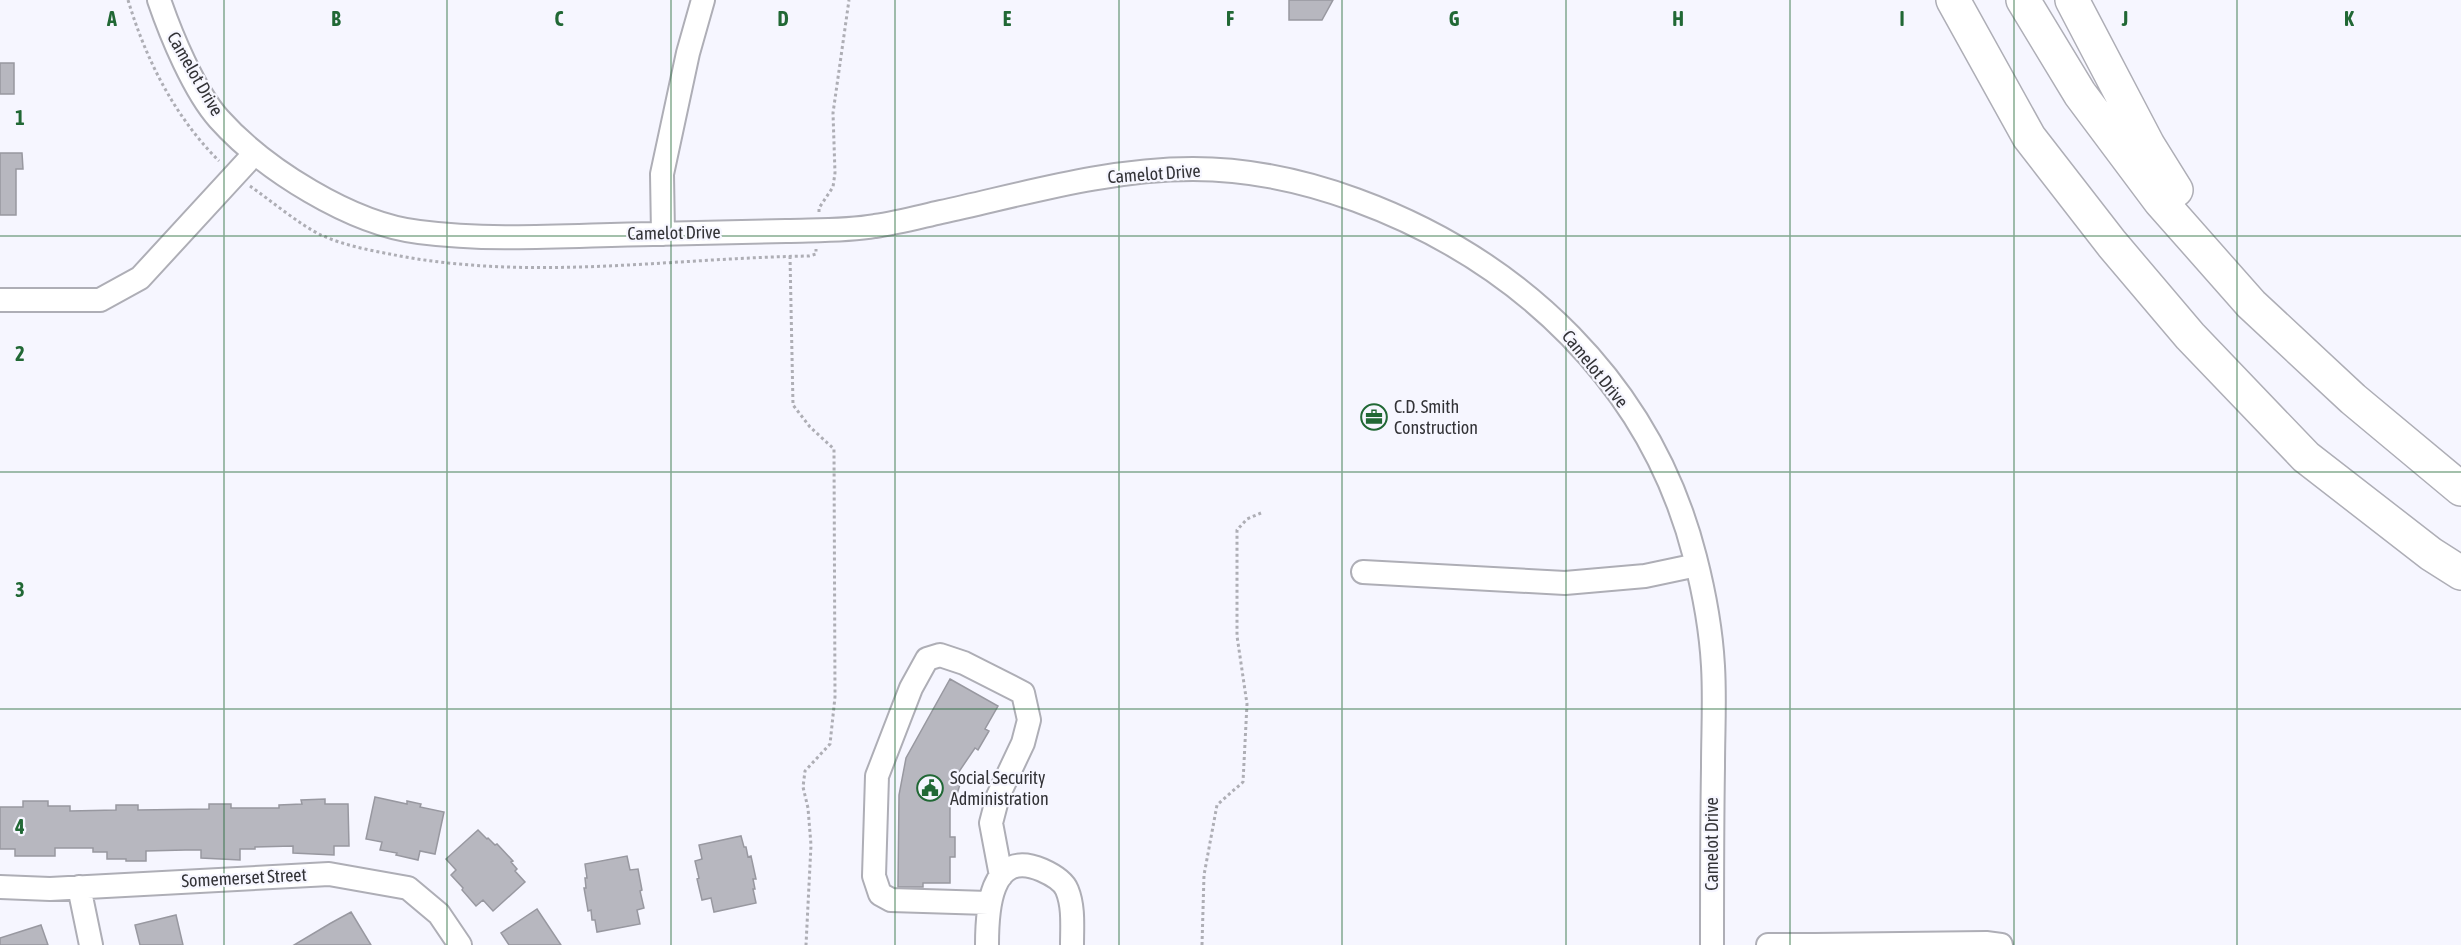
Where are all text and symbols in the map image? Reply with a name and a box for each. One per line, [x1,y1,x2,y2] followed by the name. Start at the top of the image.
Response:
[106,7,117,30] text: A
[331,7,341,30] text: B
[555,7,564,30] text: C
[777,7,789,30] text: D
[1003,7,1012,30] text: E
[1226,7,1234,30] text: F
[1449,7,1460,30] text: G
[1672,7,1684,30] text: H
[1899,7,1905,30] text: I
[2121,7,2128,30] text: J
[2344,7,2354,30] text: K
[163,28,228,119] street label: Camelot Drive
[15,106,25,129] text: 1
[1107,160,1201,187] street label: Camelot Drive
[627,221,721,244] street label: Camelot Drive
[1558,326,1633,412] street label: Camelot Drive
[15,342,25,365] text: 2
[1394,396,1478,438] place label: C.D. Smith Construction
[1359,402,1389,432] office icon: C.D. Smith Construction
[15,578,25,601] text: 3
[950,767,1049,809] place label: Social Security Administration
[915,773,945,803] public building icon: Social Security Administration
[1701,797,1722,891] street label: Camelot Drive
[14,815,25,838] text: 4
[181,864,307,891] street label: Somemerset Street

